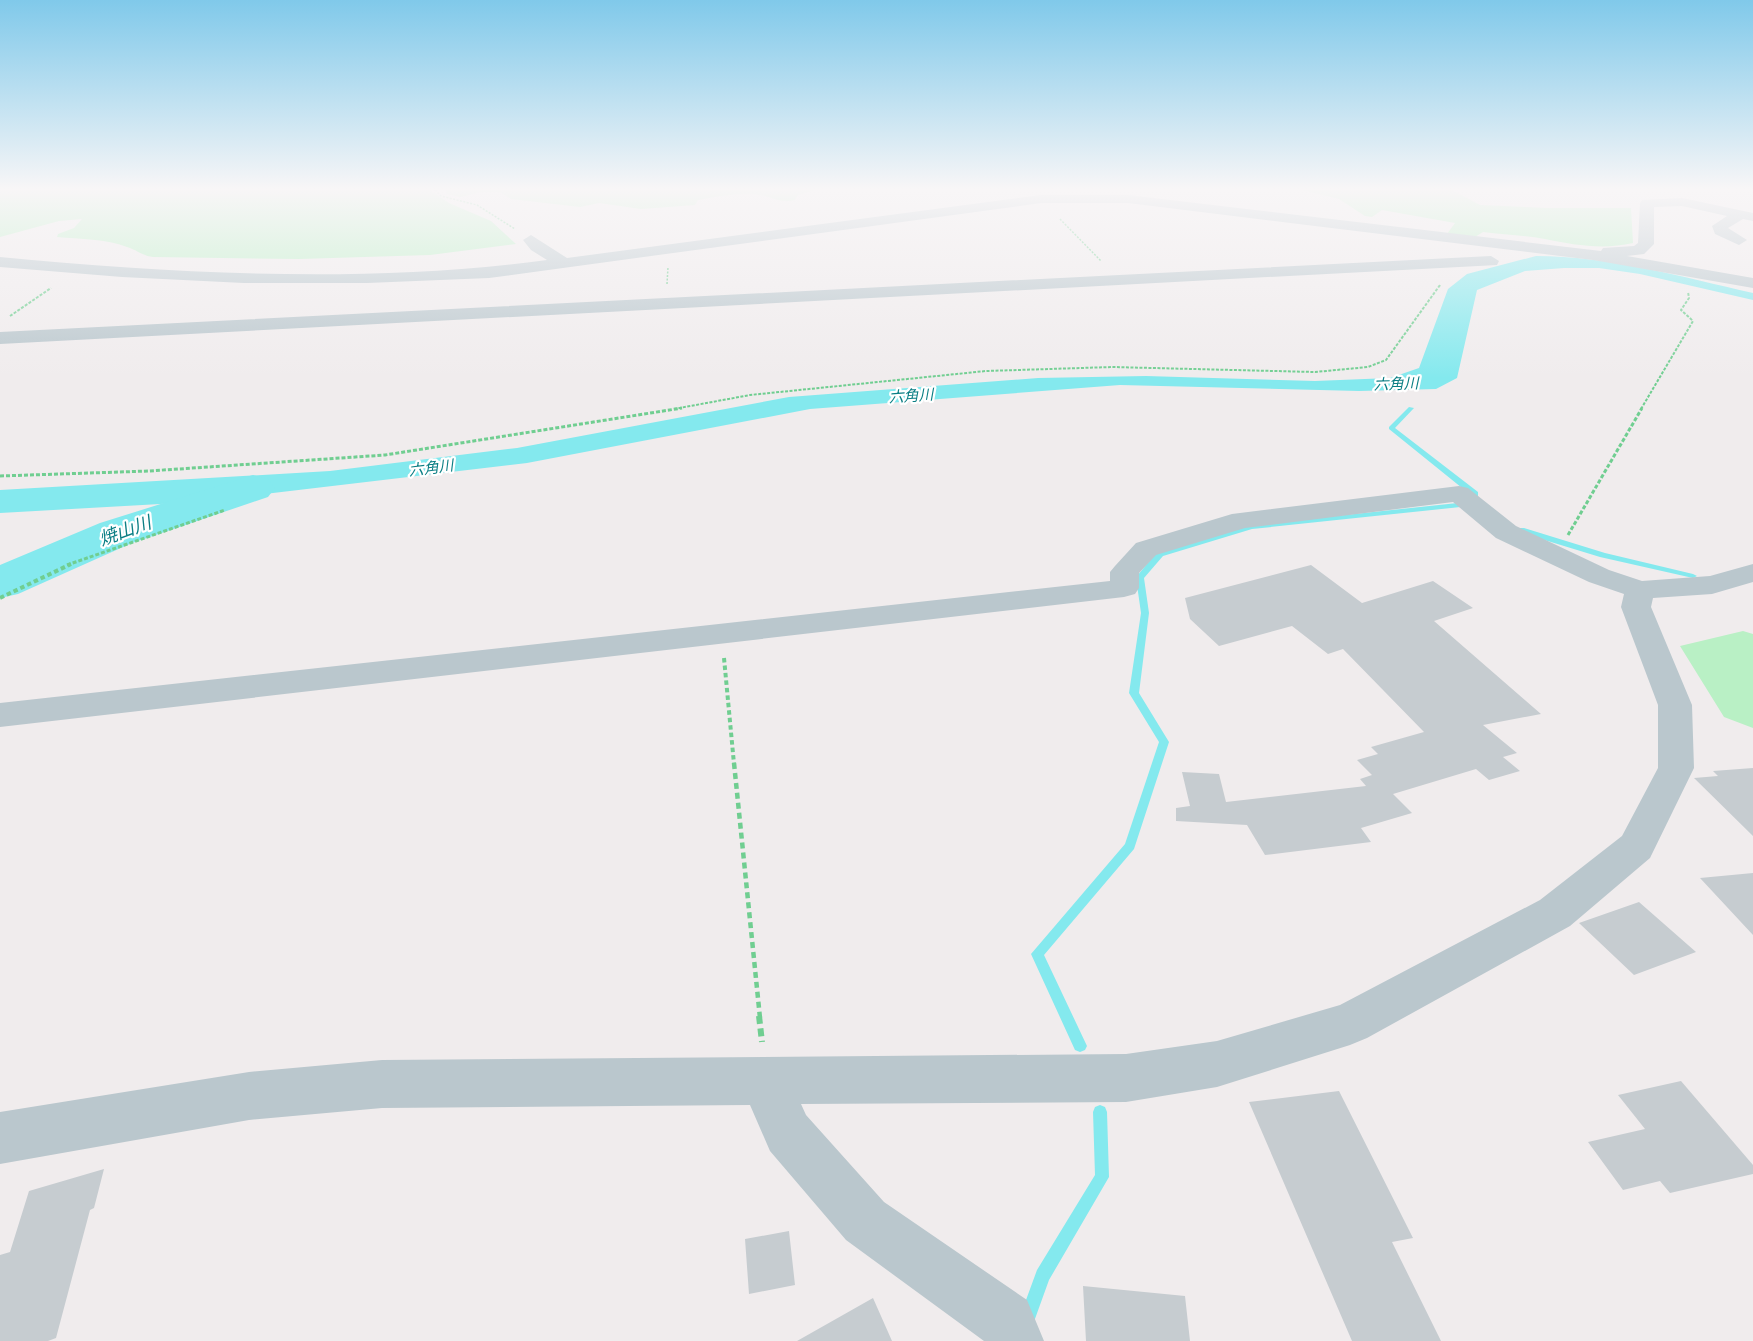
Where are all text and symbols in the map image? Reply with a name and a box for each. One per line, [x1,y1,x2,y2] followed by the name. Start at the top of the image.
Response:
[1373,374,1421,394] water label: 六角川
[888,385,936,407] water label: 六角川
[408,456,456,480] water label: 六角川
[96,511,156,551] water label: 焼山川

